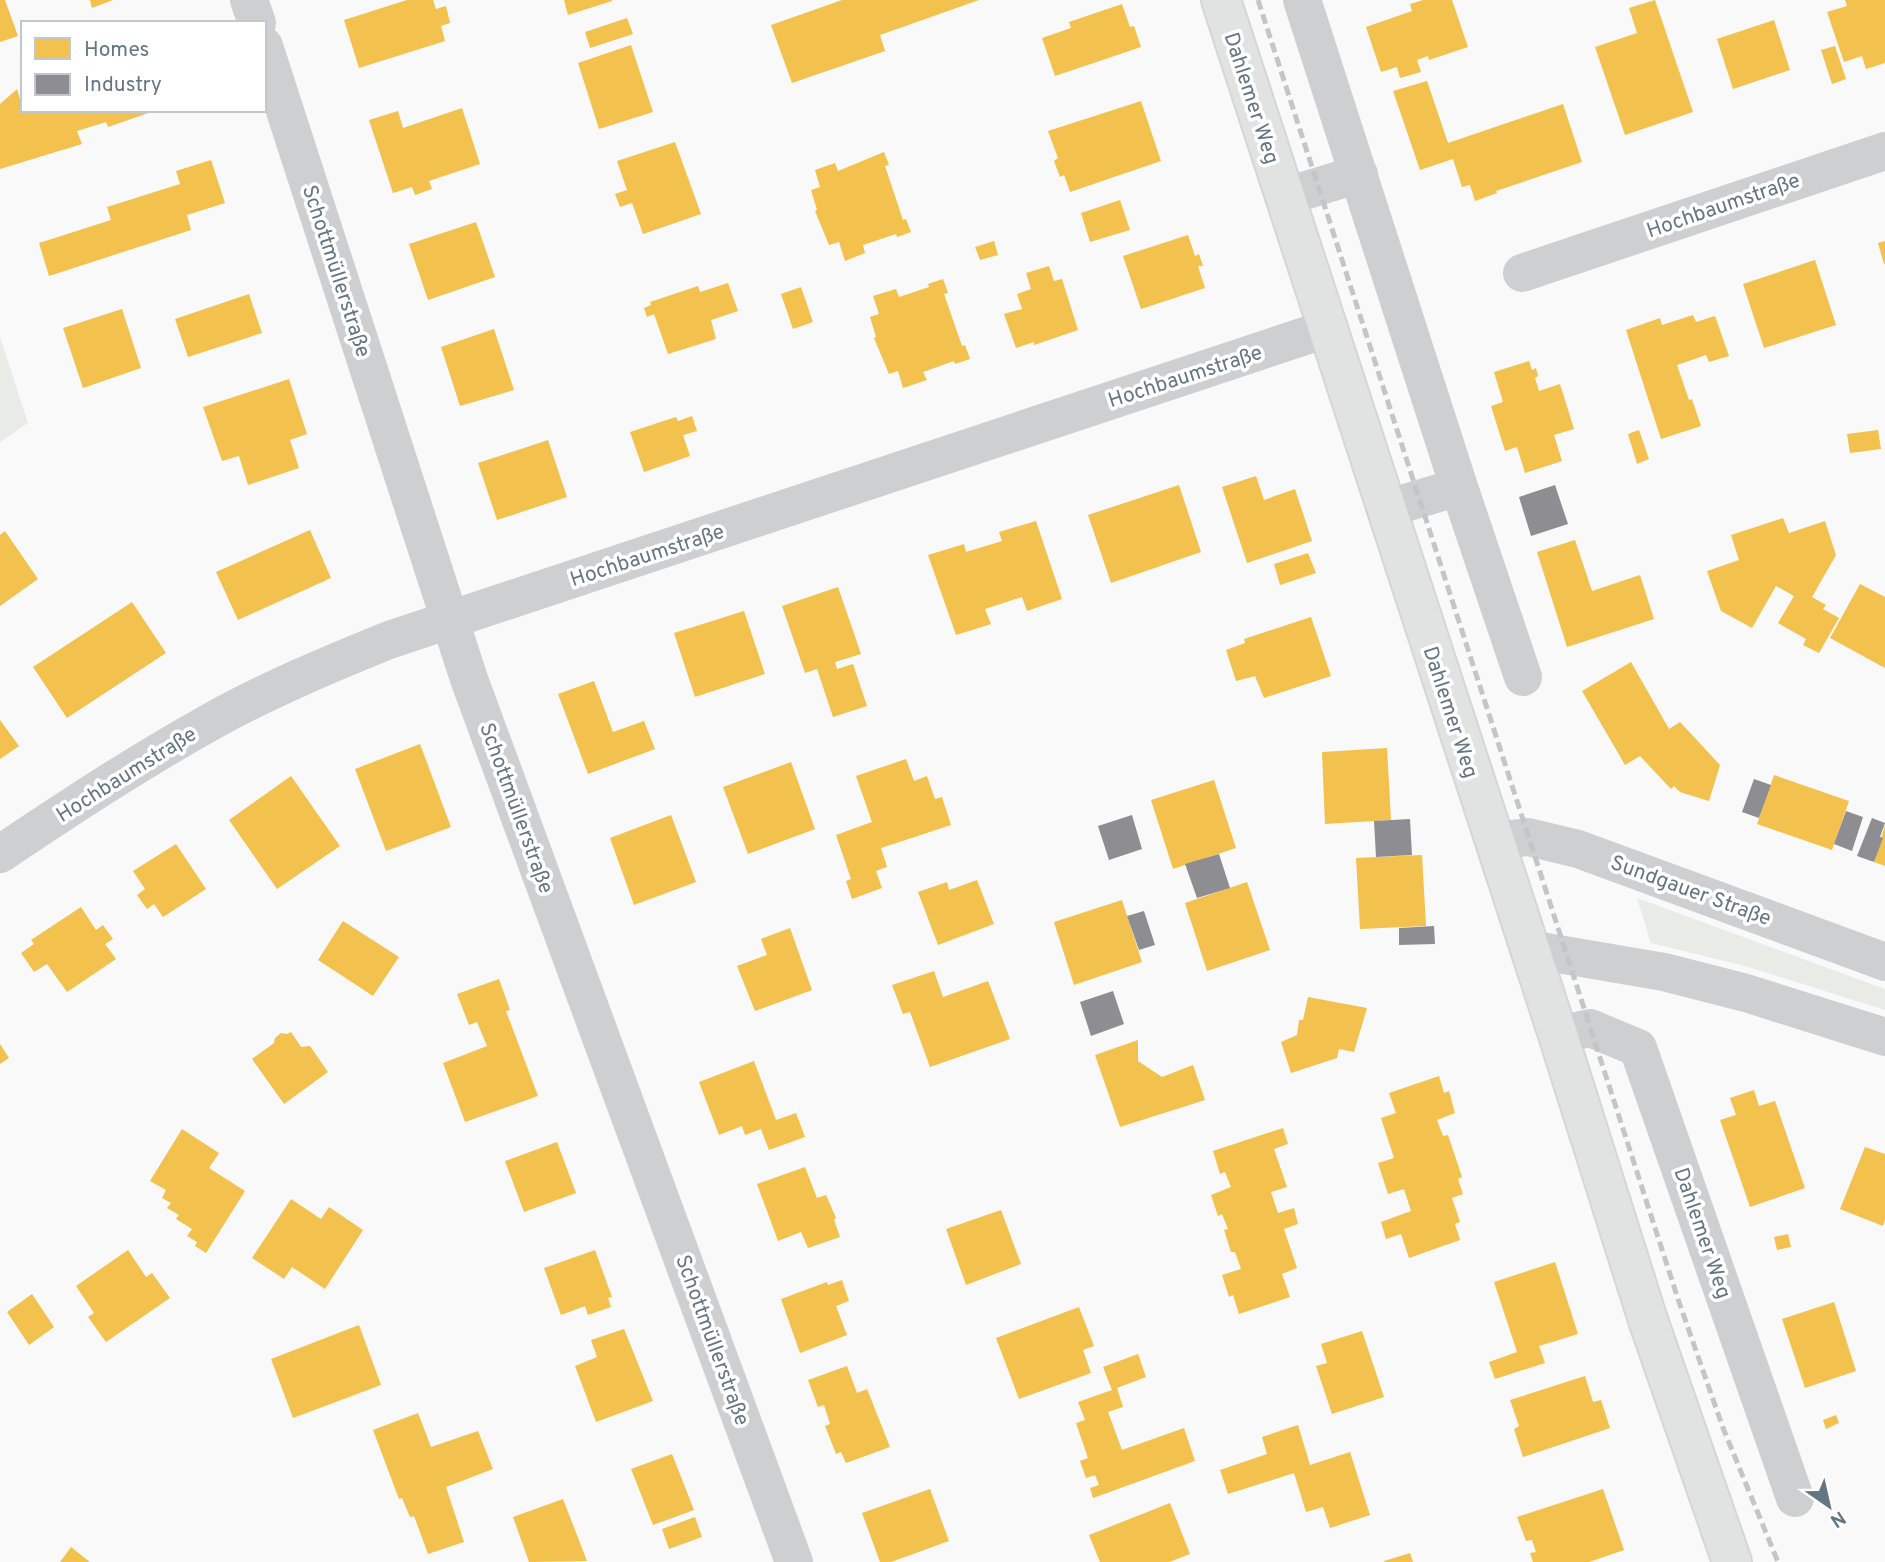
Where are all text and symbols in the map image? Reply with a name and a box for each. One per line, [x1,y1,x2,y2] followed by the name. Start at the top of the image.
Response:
[21,21,266,112] legend
[1217,29,1285,168] street label: Dahlemer Weg
[84,37,149,64] text: Homes
[84,72,162,99] text: Industry
[1643,168,1804,245] street label: Hochbaumstraße
[295,182,376,361] street label: Schottmüllerstraße
[1105,340,1266,415] street label: Hochbaumstraße
[567,519,728,594] street label: Hochbaumstraße
[1416,643,1484,782] street label: Dahlemer Weg
[472,720,559,898] street label: Schottmüllerstraße
[52,721,202,829] street label: Hochbaumstraße
[1606,850,1775,933] street label: Sundgauer Straße
[1667,1164,1737,1303] street label: Dahlemer Weg
[668,1252,755,1430] street label: Schottmüllerstraße
[1794,1471,1864,1541] north arrow
[1825,1505,1850,1532] text: N

